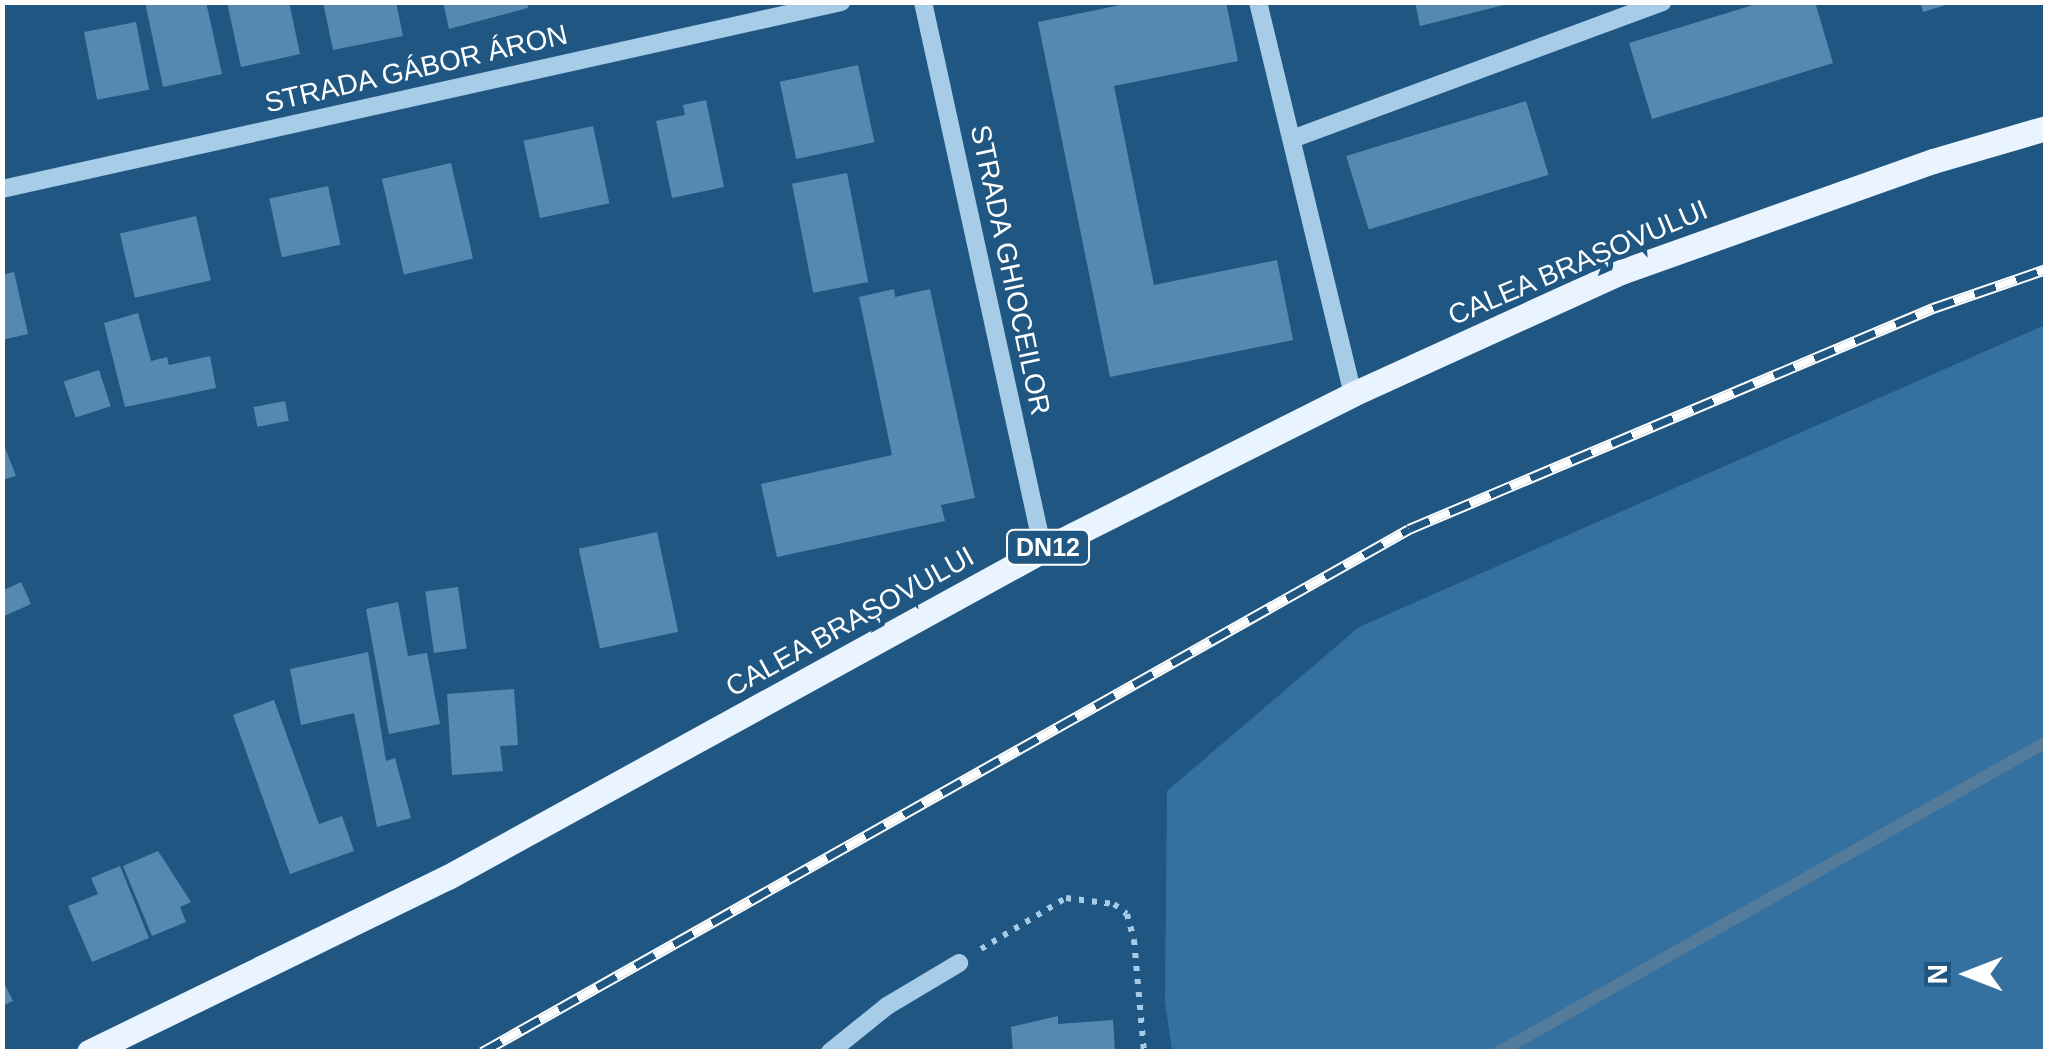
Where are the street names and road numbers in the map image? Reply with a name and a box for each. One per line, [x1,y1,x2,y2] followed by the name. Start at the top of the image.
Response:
[261,18,571,120] street label: STRADA GÁBOR ÁRON
[963,121,1057,419] street label: STRADA GHIOCEILOR
[1443,193,1713,333] street label: CALEA BRAȘOVULUI
[1006,527,1090,567] road number: DN12
[719,539,981,705] street label: CALEA BRAȘOVULUI

